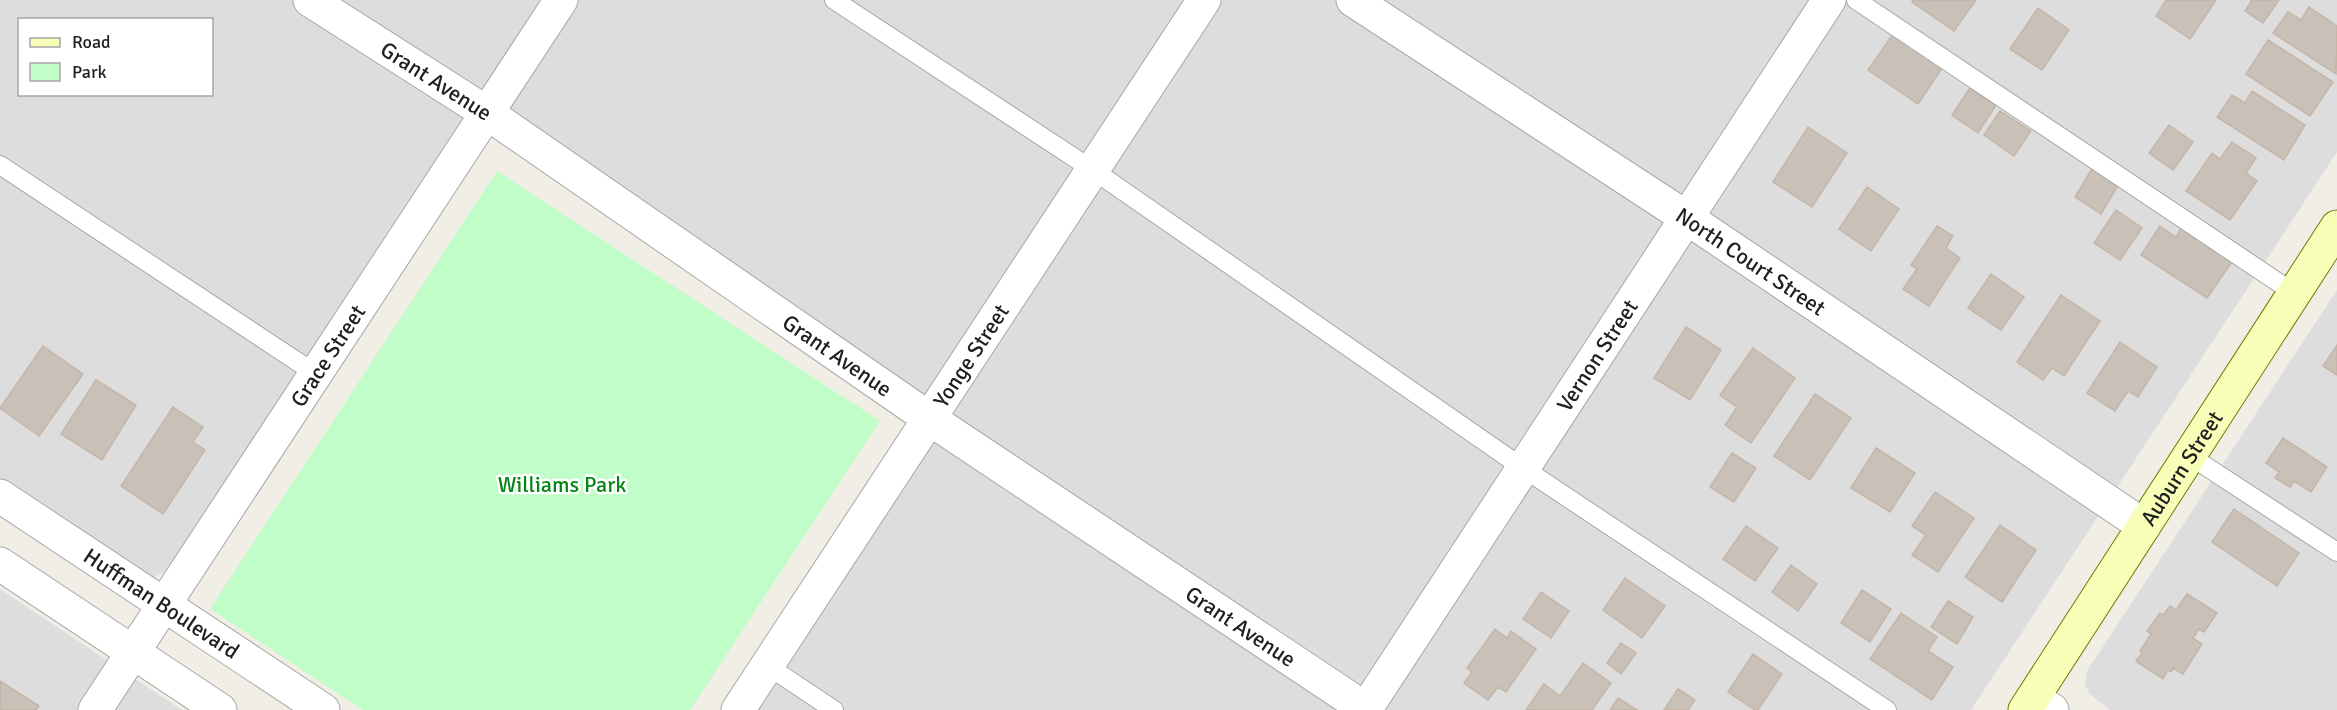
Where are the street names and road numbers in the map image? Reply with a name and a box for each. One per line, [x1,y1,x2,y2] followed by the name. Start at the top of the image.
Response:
[376,36,497,127] street label: Grant Avenue
[1671,202,1831,322] street label: North Court Street
[1551,294,1644,416] street label: Vernon Street
[285,299,372,412] street label: Grace Street
[927,299,1015,413] street label: Yonge Street
[777,308,897,403] street label: Grant Avenue
[2135,406,2229,531] street label: Auburn Street
[79,542,244,665] street label: Huffman Boulevard
[1180,580,1301,673] street label: Grant Avenue

